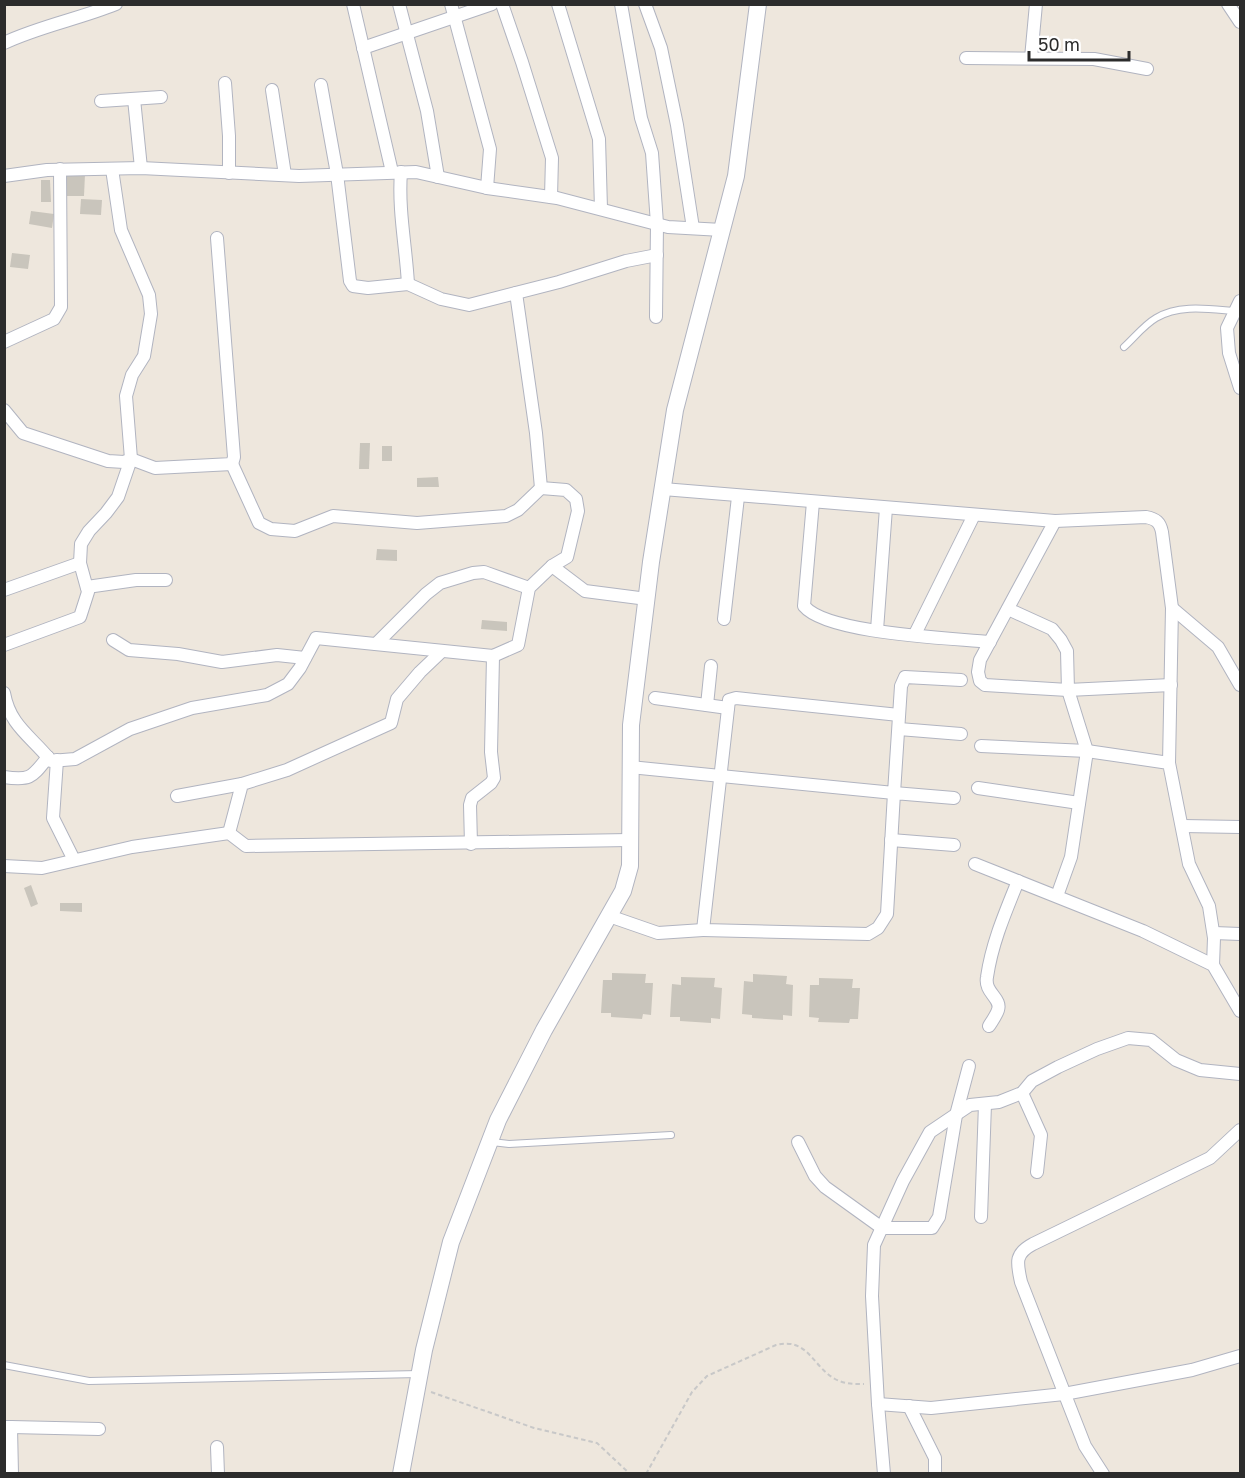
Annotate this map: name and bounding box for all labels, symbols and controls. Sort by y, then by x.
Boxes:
scale bar [1029,24,1130,62]
text: 50 m [1038,33,1080,55]

